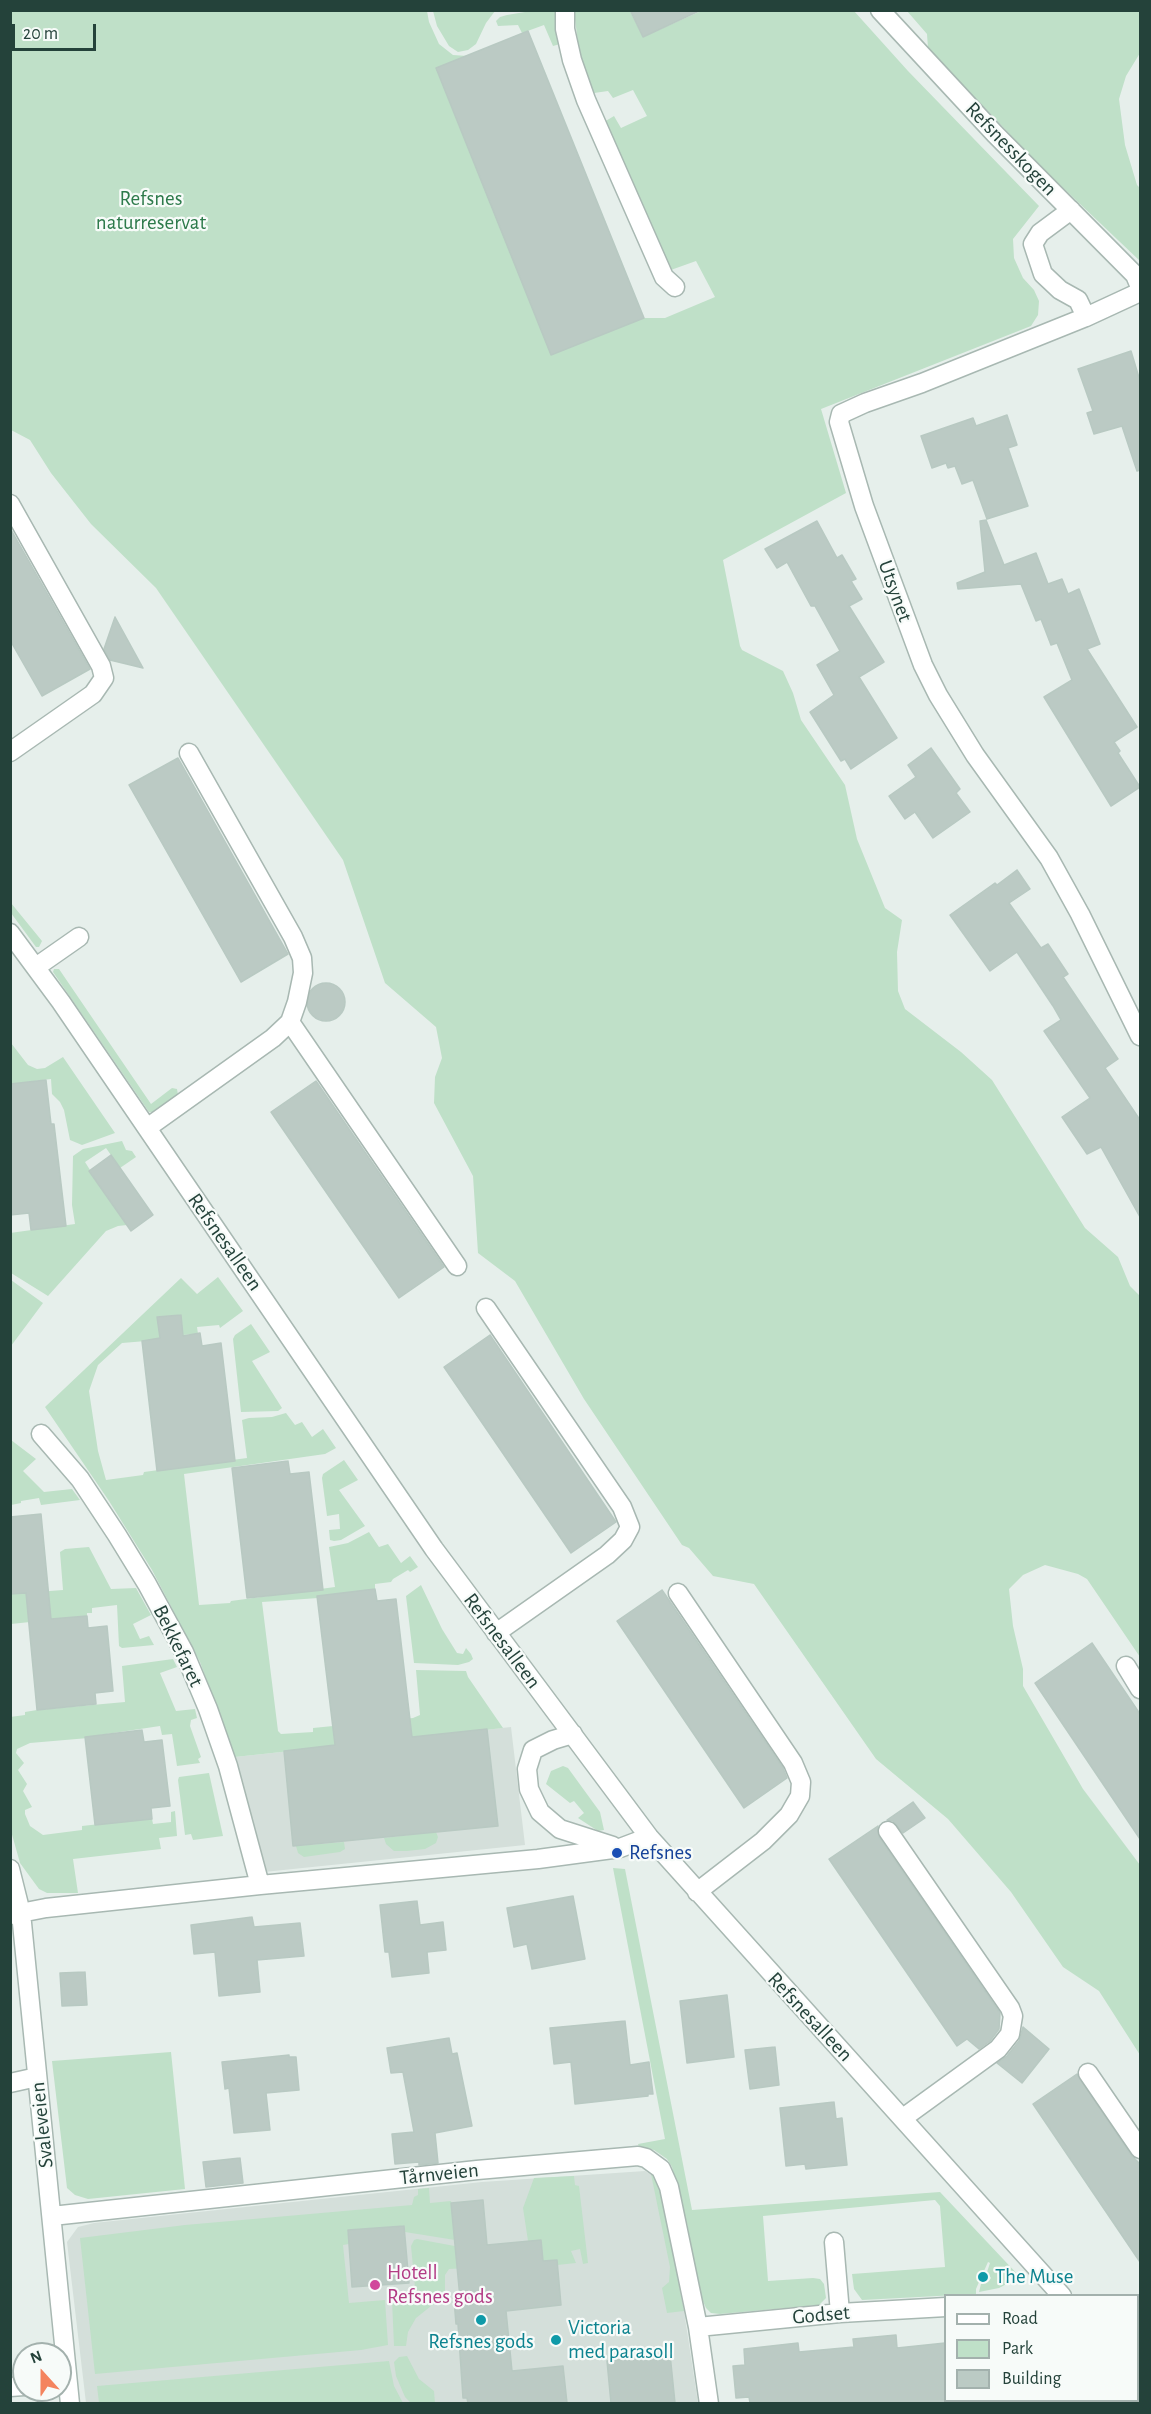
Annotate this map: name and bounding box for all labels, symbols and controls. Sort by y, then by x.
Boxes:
scale bar [15,12,99,50]
text: 20 m [23,25,58,43]
street label: Refsnesskogen [960,97,1062,201]
park label: Refsnes naturreservat [96,186,206,236]
street label: Utsynet [872,557,918,625]
street label: Refsnesalleen [182,1188,268,1296]
street label: Refsnesalleen [458,1588,546,1694]
street label: Bekkefaret [147,1601,209,1691]
place label: Refsnes [629,1840,692,1866]
marker: Refsnes [610,1846,624,1860]
street label: Refsnesalleen [762,1967,858,2067]
street label: Svaleveien [25,2081,59,2169]
street label: Tårnveien [398,2157,480,2191]
place label: Hotell Refsnes gods [387,2260,493,2310]
place label: The Muse [995,2264,1073,2290]
marker: The Muse [976,2270,990,2284]
marker: Hotell Refsnes gods [368,2278,382,2292]
legend [944,2294,1139,2402]
street label: Godset [791,2300,851,2330]
text: Road [1002,2310,1038,2328]
marker: Refsnes gods [474,2313,488,2327]
place label: Victoria med parasoll [568,2315,674,2365]
place label: Refsnes gods [428,2329,534,2355]
marker: Victoria med parasoll [549,2333,563,2347]
text: Park [1002,2340,1033,2358]
north arrow [12,2342,72,2402]
text: N [28,2348,44,2367]
text: Building [1002,2370,1061,2388]

